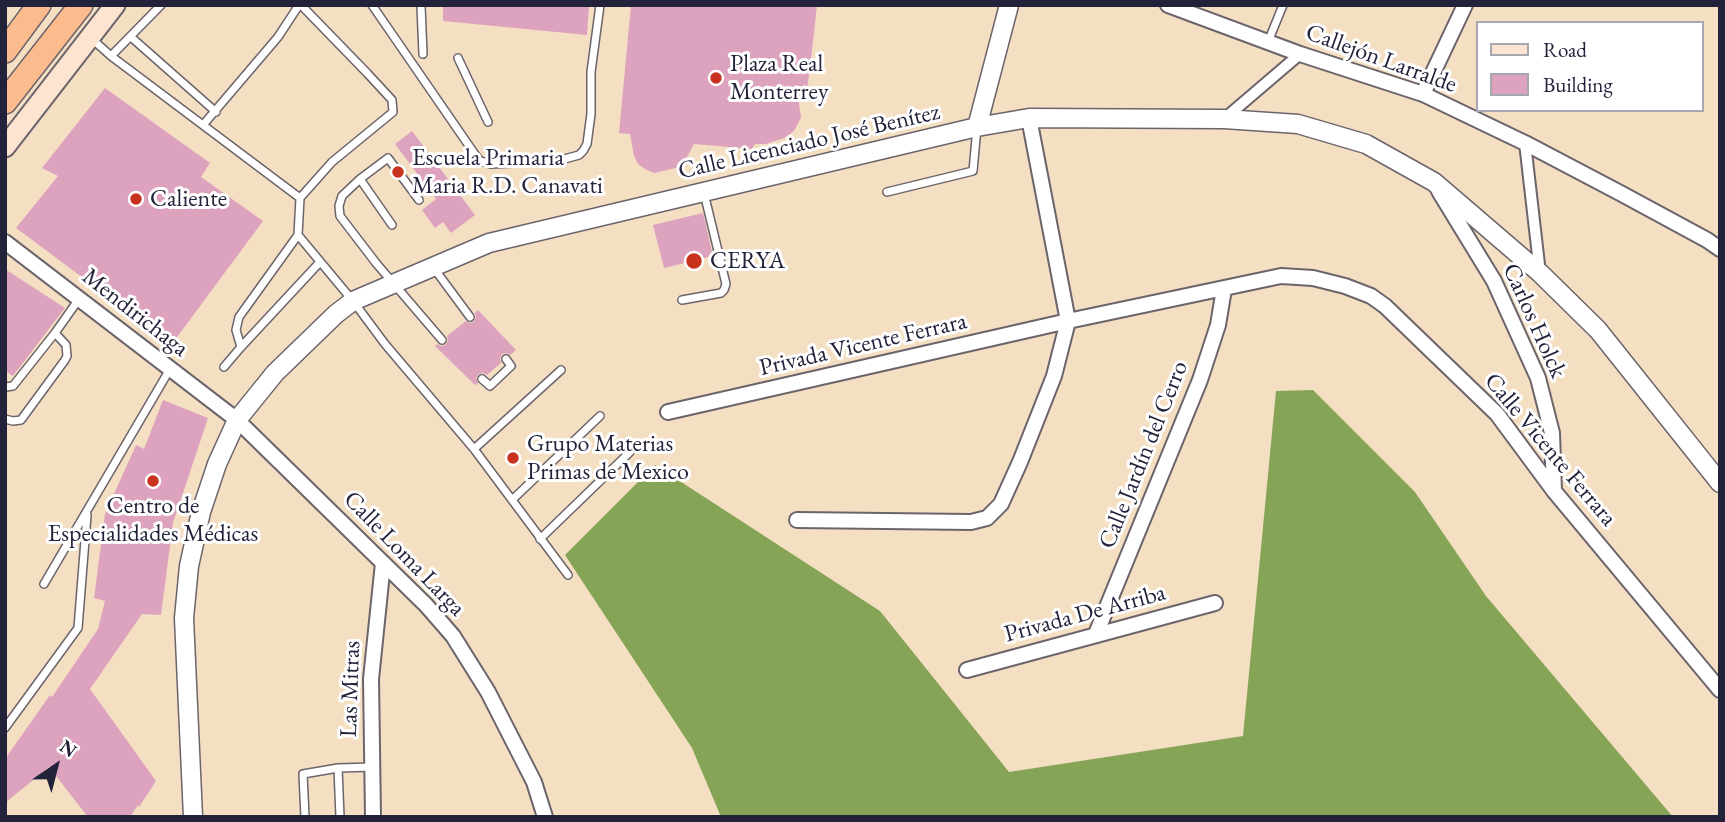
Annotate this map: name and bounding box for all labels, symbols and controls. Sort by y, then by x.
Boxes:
street label: Callejón Larralde [1301,18,1461,100]
legend [1476,21,1704,112]
text: Road [1543,36,1587,63]
place label: Plaza Real Monterrey [730,50,828,106]
marker: Plaza Real Monterrey [708,70,724,86]
text: Building [1543,71,1613,98]
street label: Calle Licenciado José Benítez [675,98,943,186]
place label: Escuela Primaria Maria R.D. Canavati [412,144,603,200]
marker: Escuela Primaria Maria R.D. Canavati [390,164,406,180]
place label: Caliente [150,185,227,213]
marker: Caliente [128,191,144,207]
place label: CERYA [710,247,785,275]
marker: CERYA [684,251,704,271]
street label: Carlos Holck [1496,259,1572,383]
street label: Mendirichaga [76,263,194,363]
street label: Privada Vicente Ferrara [756,307,970,383]
street label: Calle Jardín del Cerro [1093,357,1195,553]
street label: Calle Vicente Ferrara [1478,368,1622,532]
place label: Grupo Materias Primas de Mexico [527,430,689,486]
marker: Grupo Materias Primas de Mexico [505,450,521,466]
marker: Centro de Especialidades Médicas [145,473,161,489]
street label: Calle Loma Larga [337,485,471,623]
place label: Centro de Especialidades Médicas [48,492,258,548]
street label: Privada De Arriba [1001,579,1169,649]
street label: Las Mitras [335,640,367,738]
north arrow [21,731,91,801]
text: N [55,734,82,763]

